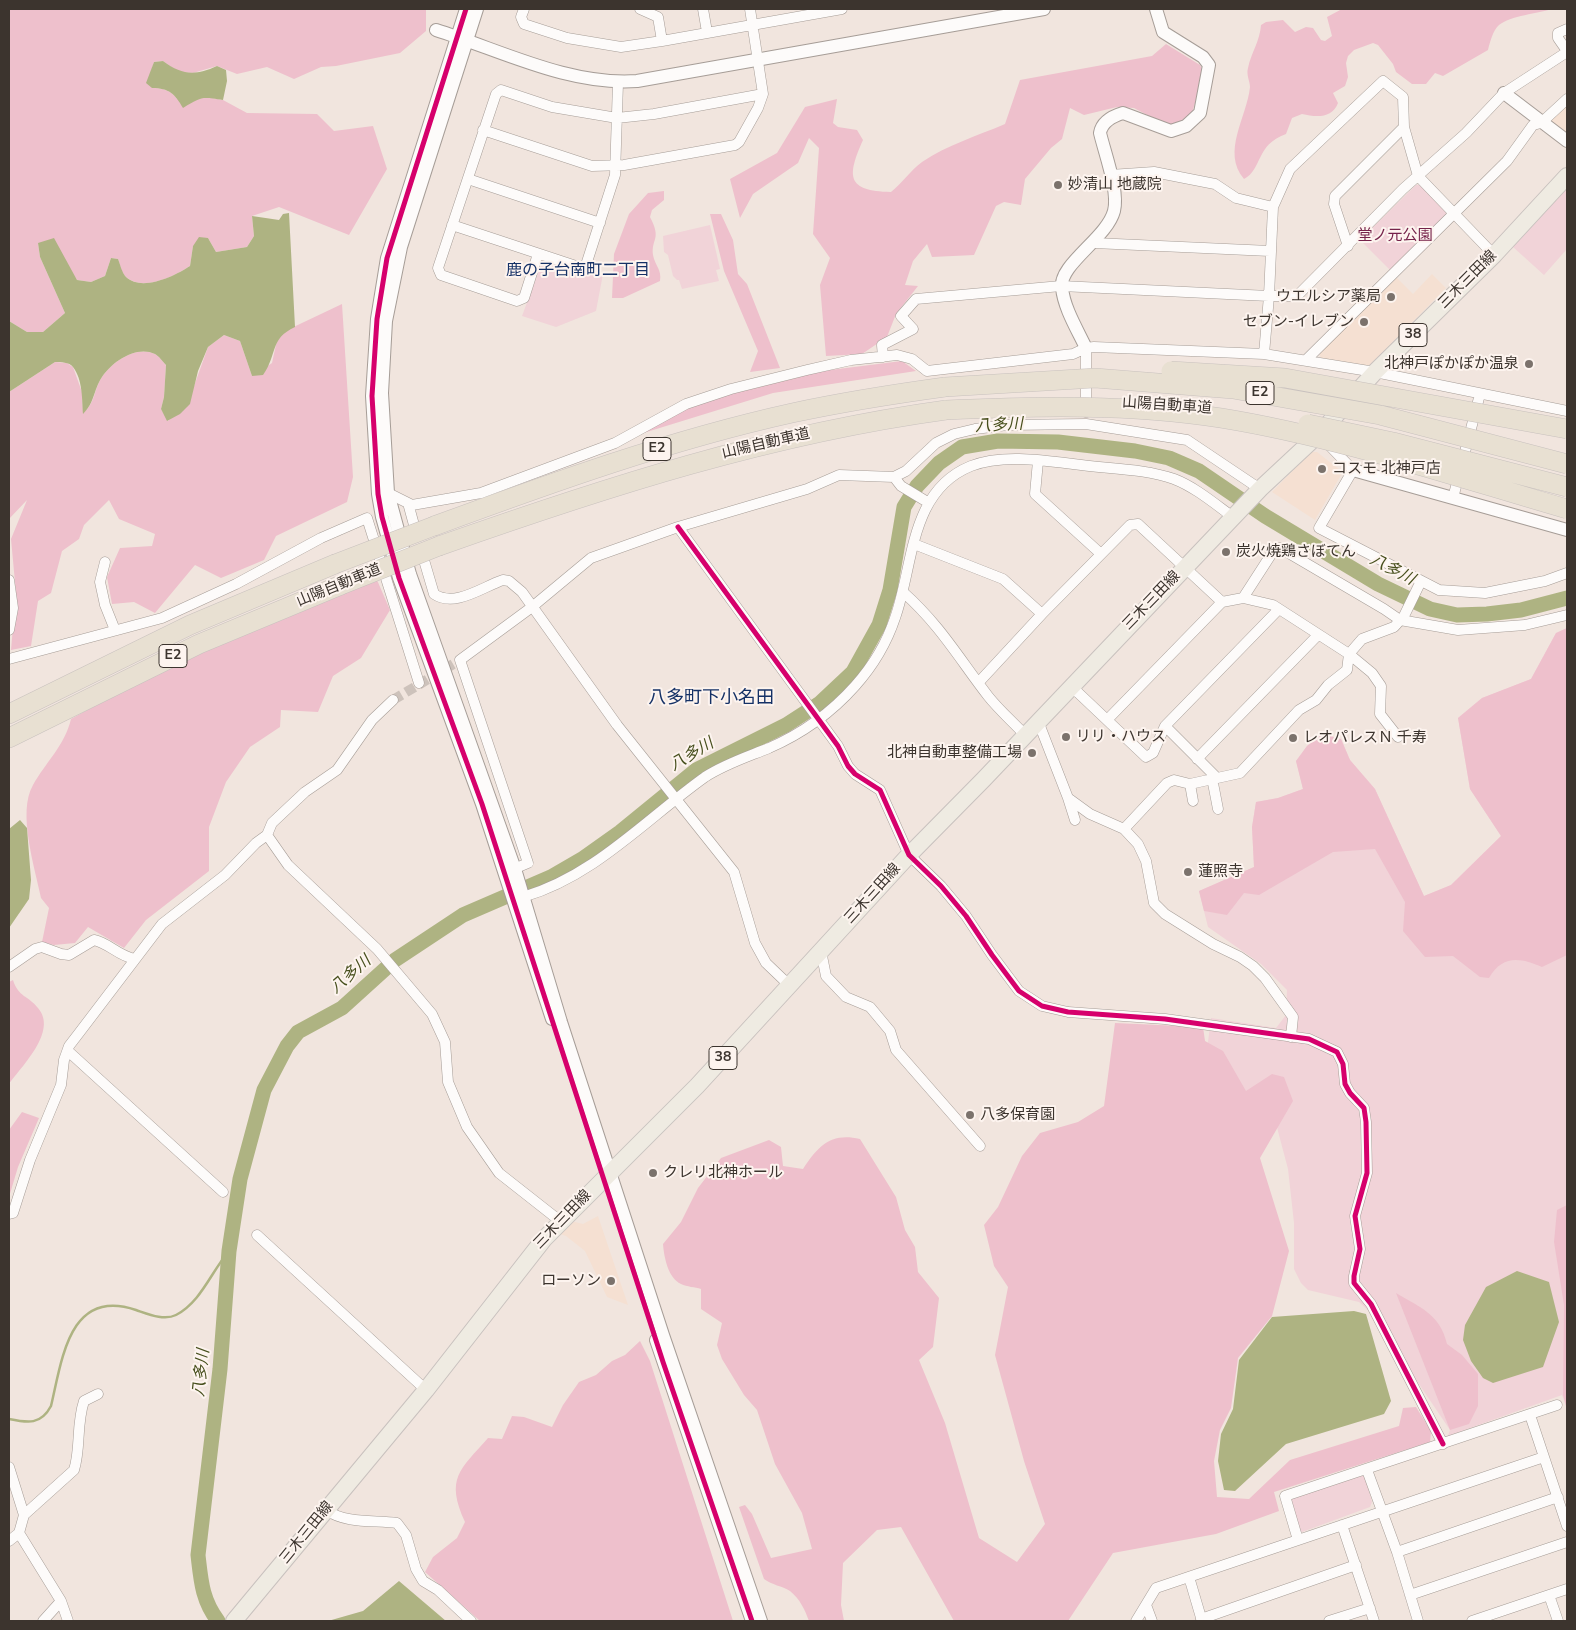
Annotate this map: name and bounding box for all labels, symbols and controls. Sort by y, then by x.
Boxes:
place label: 妙清山 地蔵院 [1068,176,1162,194]
marker: 妙清山 地蔵院 [1052,179,1064,191]
park label: 堂ノ元公園 [1358,227,1432,245]
street label: 三木三田線 [1435,247,1501,313]
district label: 鹿の子台南町二丁目 [506,261,650,281]
place label: ウエルシア薬局 [1276,288,1381,306]
marker: ウエルシア薬局 [1385,291,1397,303]
place label: セブン-イレブン [1243,313,1354,331]
marker: セブン-イレブン [1358,316,1370,328]
road number: 38 [1399,324,1427,346]
place label: 北神戸ぽかぽか温泉 [1384,355,1519,373]
marker: 北神戸ぽかぽか温泉 [1523,358,1535,370]
road number: E2 [1246,382,1274,404]
street label: 山陽自動車道 [1121,394,1213,418]
water label: 八多川 [975,415,1023,437]
street label: 山陽自動車道 [720,425,812,463]
road number: E2 [643,438,671,460]
place label: コスモ 北神戸店 [1332,460,1441,478]
marker: コスモ 北神戸店 [1316,463,1328,475]
place label: 炭火焼鶏さぼてん [1236,543,1356,561]
marker: 炭火焼鶏さぼてん [1220,546,1232,558]
water label: 八多川 [1366,550,1418,590]
street label: 山陽自動車道 [294,561,384,611]
street label: 三木三田線 [1119,568,1185,634]
road number: E2 [159,644,187,668]
district label: 八多町下小名田 [648,688,774,710]
place label: リリ・ハウス [1076,728,1166,746]
place label: レオパレスＮ 千寿 [1303,729,1427,747]
marker: リリ・ハウス [1060,731,1072,743]
marker: レオパレスＮ 千寿 [1287,732,1299,744]
water label: 八多川 [666,734,718,776]
place label: 北神自動車整備工場 [887,744,1022,762]
marker: 北神自動車整備工場 [1026,747,1038,759]
street label: 三木三田線 [841,860,905,928]
place label: 蓮照寺 [1198,863,1243,881]
marker: 蓮照寺 [1182,866,1194,878]
water label: 八多川 [327,952,375,998]
road number: 38 [709,1046,737,1070]
place label: 八多保育園 [980,1106,1055,1124]
marker: 八多保育園 [964,1109,976,1121]
place label: クレリ北神ホール [663,1164,783,1182]
marker: クレリ北神ホール [647,1167,659,1179]
street label: 三木三田線 [530,1187,596,1253]
place label: ローソン [541,1272,601,1290]
marker: ローソン [605,1275,617,1287]
water label: 八多川 [190,1348,214,1398]
street label: 三木三田線 [276,1498,338,1568]

